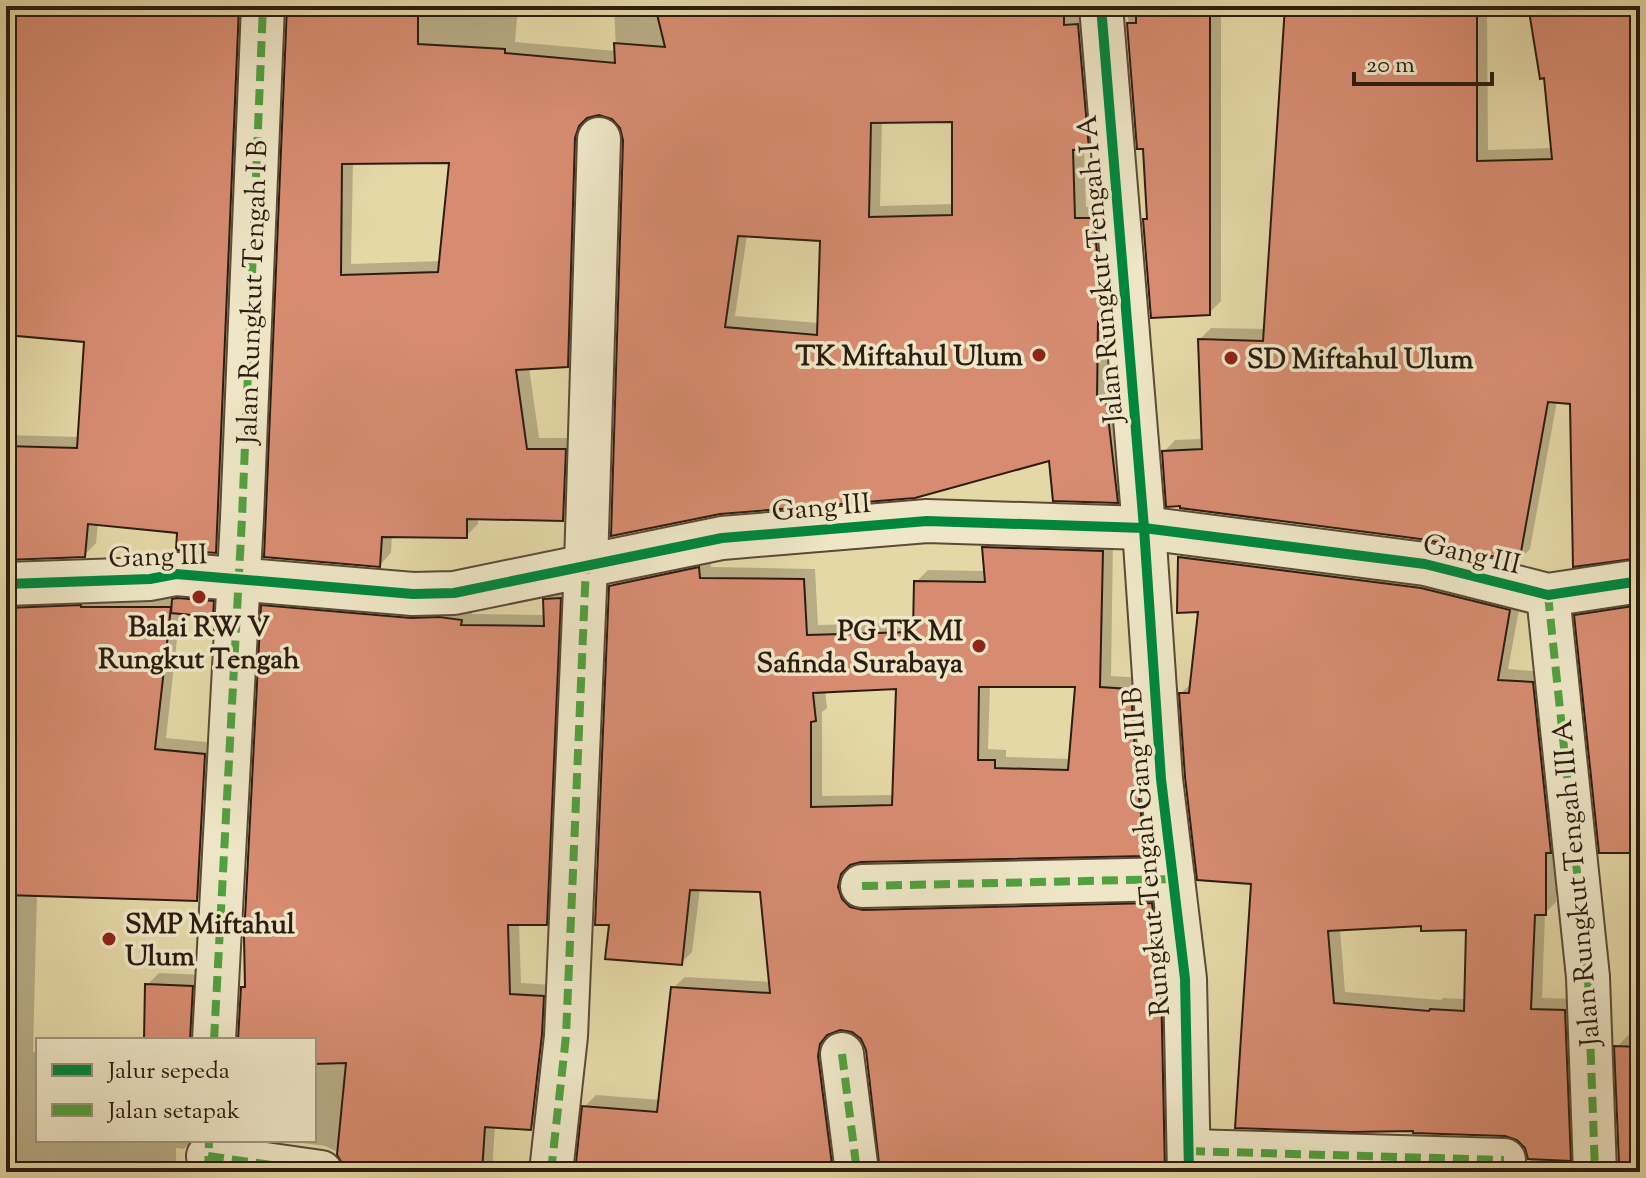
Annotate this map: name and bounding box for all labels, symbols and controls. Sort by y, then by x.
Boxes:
scale bar [1354,36,1492,86]
text: 20 m [1366,49,1415,83]
street label: Jalan Rungkut Tengah I A [1069,113,1136,427]
street label: Jalan Rungkut Tengah I B [229,139,279,447]
place label: TK Miftahul Ulum [796,338,1024,378]
place label: SD Miftahul Ulum [1247,341,1474,381]
marker: TK Miftahul Ulum [1030,346,1048,364]
marker: SD Miftahul Ulum [1222,349,1240,367]
street label: Gang III [770,485,872,533]
street label: Gang III [1418,525,1524,587]
street label: Gang III [108,536,208,580]
marker: Balai RW V Rungkut Tengah [190,588,208,606]
place label: Balai RW V Rungkut Tengah [98,609,300,681]
place label: PG TK MI Safinda Surabaya [757,613,964,685]
marker: PG TK MI Safinda Surabaya [970,637,988,655]
street label: Rungkut Tengah Gang III B [1114,686,1182,1018]
street label: Jalan Rungkut Tengah III A [1544,717,1612,1050]
place label: SMP Miftahul Ulum [125,906,295,978]
marker: SMP Miftahul Ulum [100,930,118,948]
legend [36,1038,316,1142]
text: Jalur sepeda [106,1055,230,1089]
text: Jalan setapak [106,1095,240,1129]

